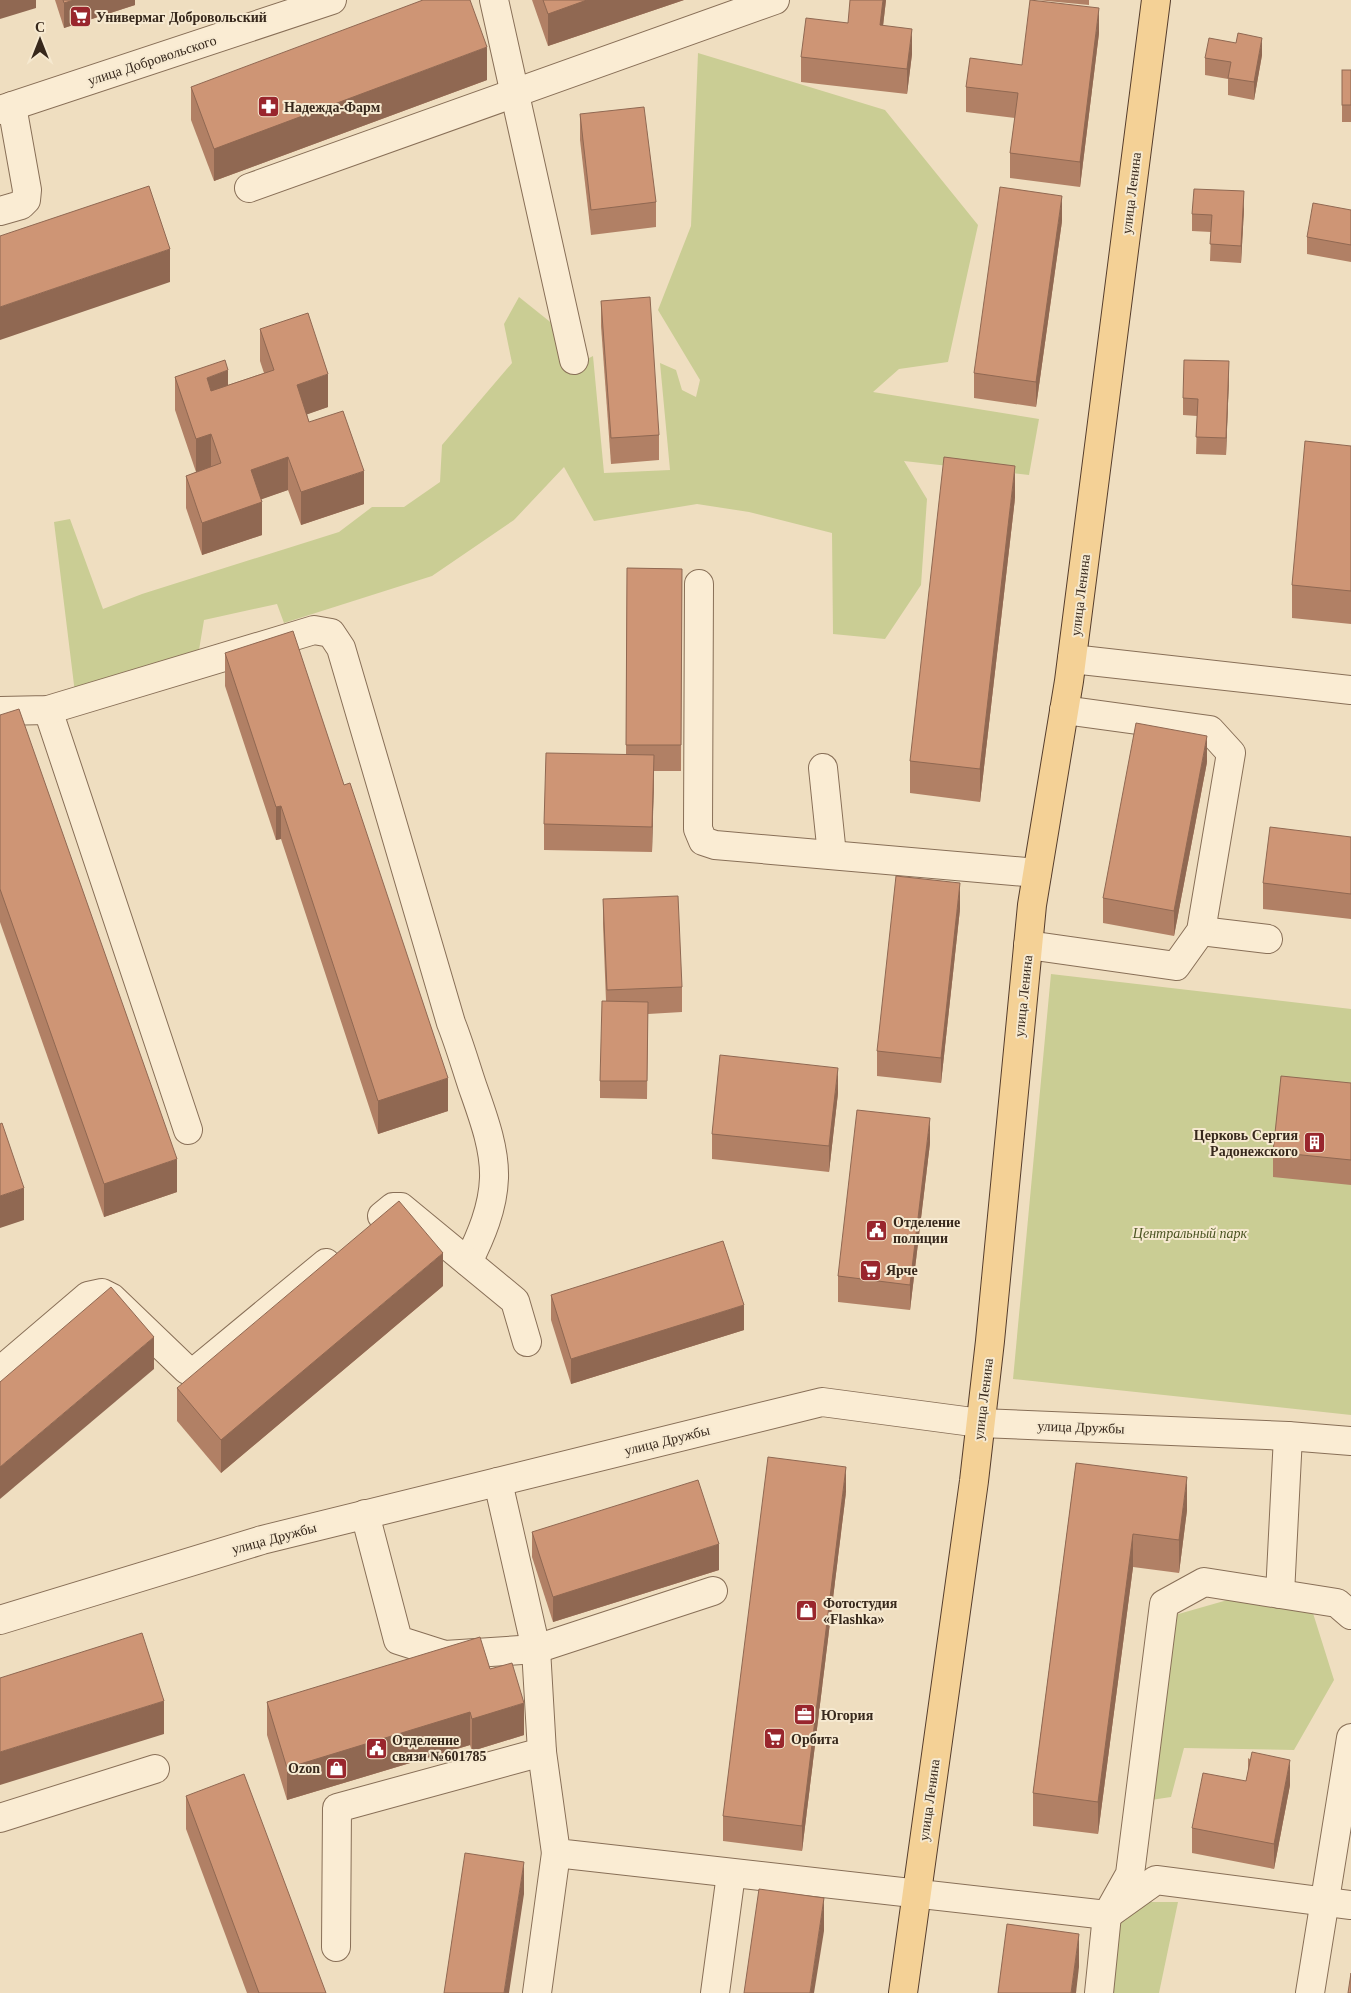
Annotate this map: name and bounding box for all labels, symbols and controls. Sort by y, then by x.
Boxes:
supermarket icon: Универмаг Добровольский [68,5,92,29]
place label: Универмаг Добровольский [96,10,267,25]
north arrow [15,15,65,65]
text: С [35,20,45,35]
street label: улица Добровольского [86,33,218,88]
pharmacy icon: Надежда-Фарм [256,95,280,119]
place label: Надежда-Фарм [284,100,381,115]
street label: улица Ленина [1119,150,1144,235]
street label: улица Ленина [1068,552,1093,637]
street label: улица Ленина [1012,954,1035,1038]
place label: Церковь Сергия Радонежского [1194,1128,1298,1159]
building icon: Церковь Сергия Радонежского [1302,1131,1326,1155]
place label: Отделение полиции [893,1215,960,1246]
public building icon: Отделение полиции [865,1218,889,1242]
park label: Центральный парк [1132,1226,1248,1241]
supermarket icon: Ярче [858,1258,882,1282]
place label: Ярче [886,1263,918,1278]
street label: улица Ленина [971,1356,996,1441]
street label: улица Дружбы [1037,1418,1125,1437]
street label: улица Дружбы [623,1423,712,1458]
street label: улица Дружбы [230,1520,319,1557]
place label: Фотостудия «Flashka» [823,1596,898,1627]
shop icon: Фотостудия «Flashka» [795,1599,819,1623]
office icon: Югория [793,1703,817,1727]
place label: Югория [821,1708,874,1723]
supermarket icon: Орбита [763,1727,787,1751]
place label: Орбита [791,1732,839,1747]
place label: Отделение связи №601785 [392,1733,486,1764]
public building icon: Отделение связи №601785 [364,1736,388,1760]
shop icon: Ozon [324,1756,348,1780]
street label: улица Ленина [916,1757,943,1842]
place label: Ozon [288,1761,320,1776]

